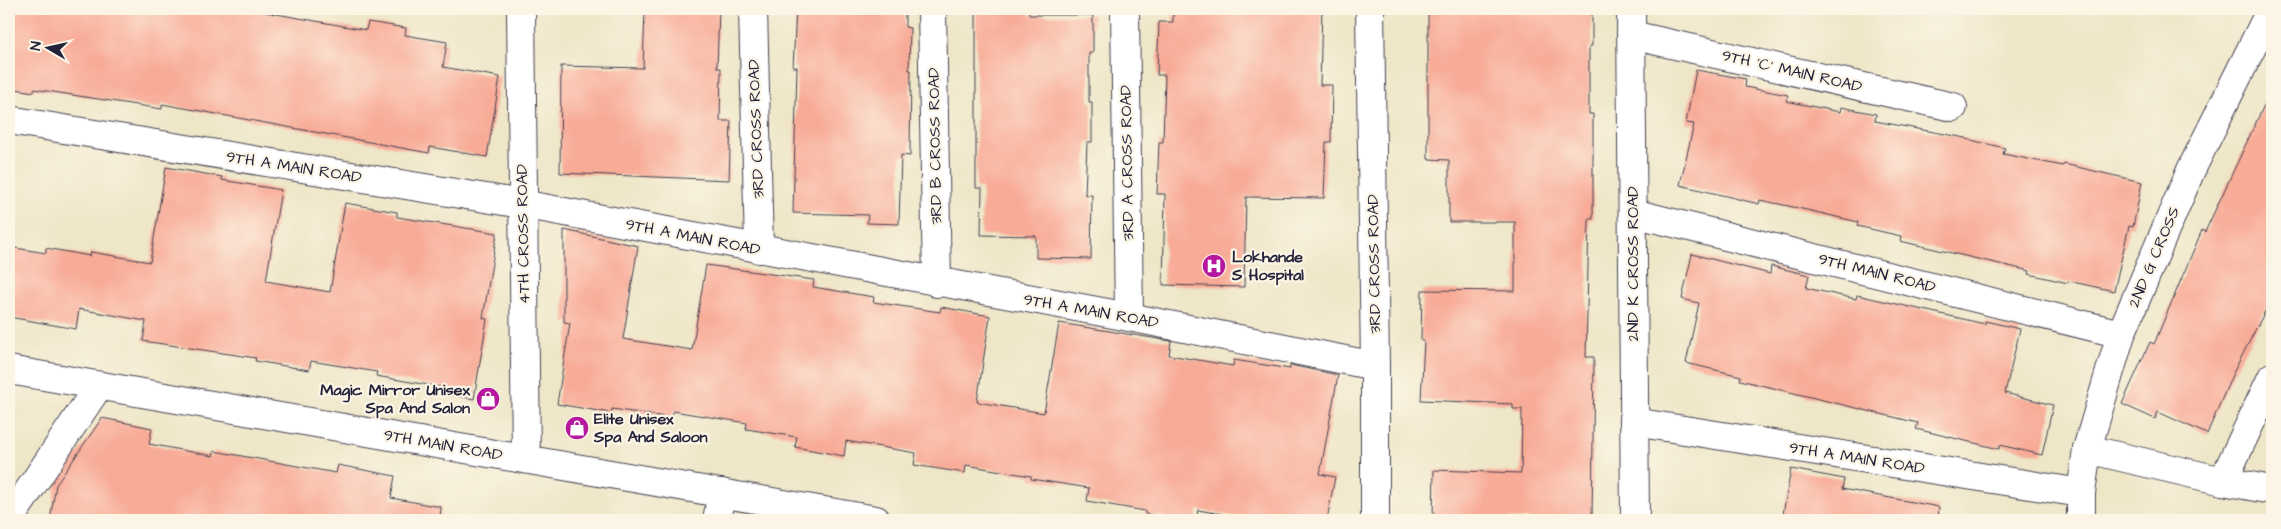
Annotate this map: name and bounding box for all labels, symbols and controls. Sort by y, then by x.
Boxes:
north arrow [22,22,72,72]
text: N [26,40,47,52]
street label: 9TH 'C' MAIN ROAD [1720,44,1864,98]
street label: 3RD CROSS ROAD [743,59,769,199]
street label: 3RD B CROSS ROAD [923,67,947,225]
street label: 3RD A CROSS ROAD [1115,85,1139,241]
street label: 9TH A MAIN ROAD [225,145,363,189]
street label: 4TH CROSS ROAD [511,164,535,304]
street label: 2ND K CROSS ROAD [1622,186,1644,342]
street label: 3RD CROSS ROAD [1362,194,1386,334]
street label: 2ND G CROSS [2123,203,2185,311]
street label: 9TH A MAIN ROAD [624,213,762,261]
place label: Lokhande S Hospital [1231,246,1304,286]
street label: 9TH MAIN ROAD [1816,248,1938,298]
hospital icon: Lokhande S Hospital [1201,253,1227,279]
street label: 9TH A MAIN ROAD [1022,288,1160,334]
place label: Magic Mirror Unisex Spa And Salon [320,379,470,419]
shop icon: Magic Mirror Unisex Spa And Salon [475,386,501,412]
place label: Elite Unisex Spa And Saloon [593,408,708,448]
shop icon: Elite Unisex Spa And Saloon [564,415,590,441]
street label: 9TH MAIN ROAD [382,424,504,466]
street label: 9TH A MAIN ROAD [1788,436,1926,480]

